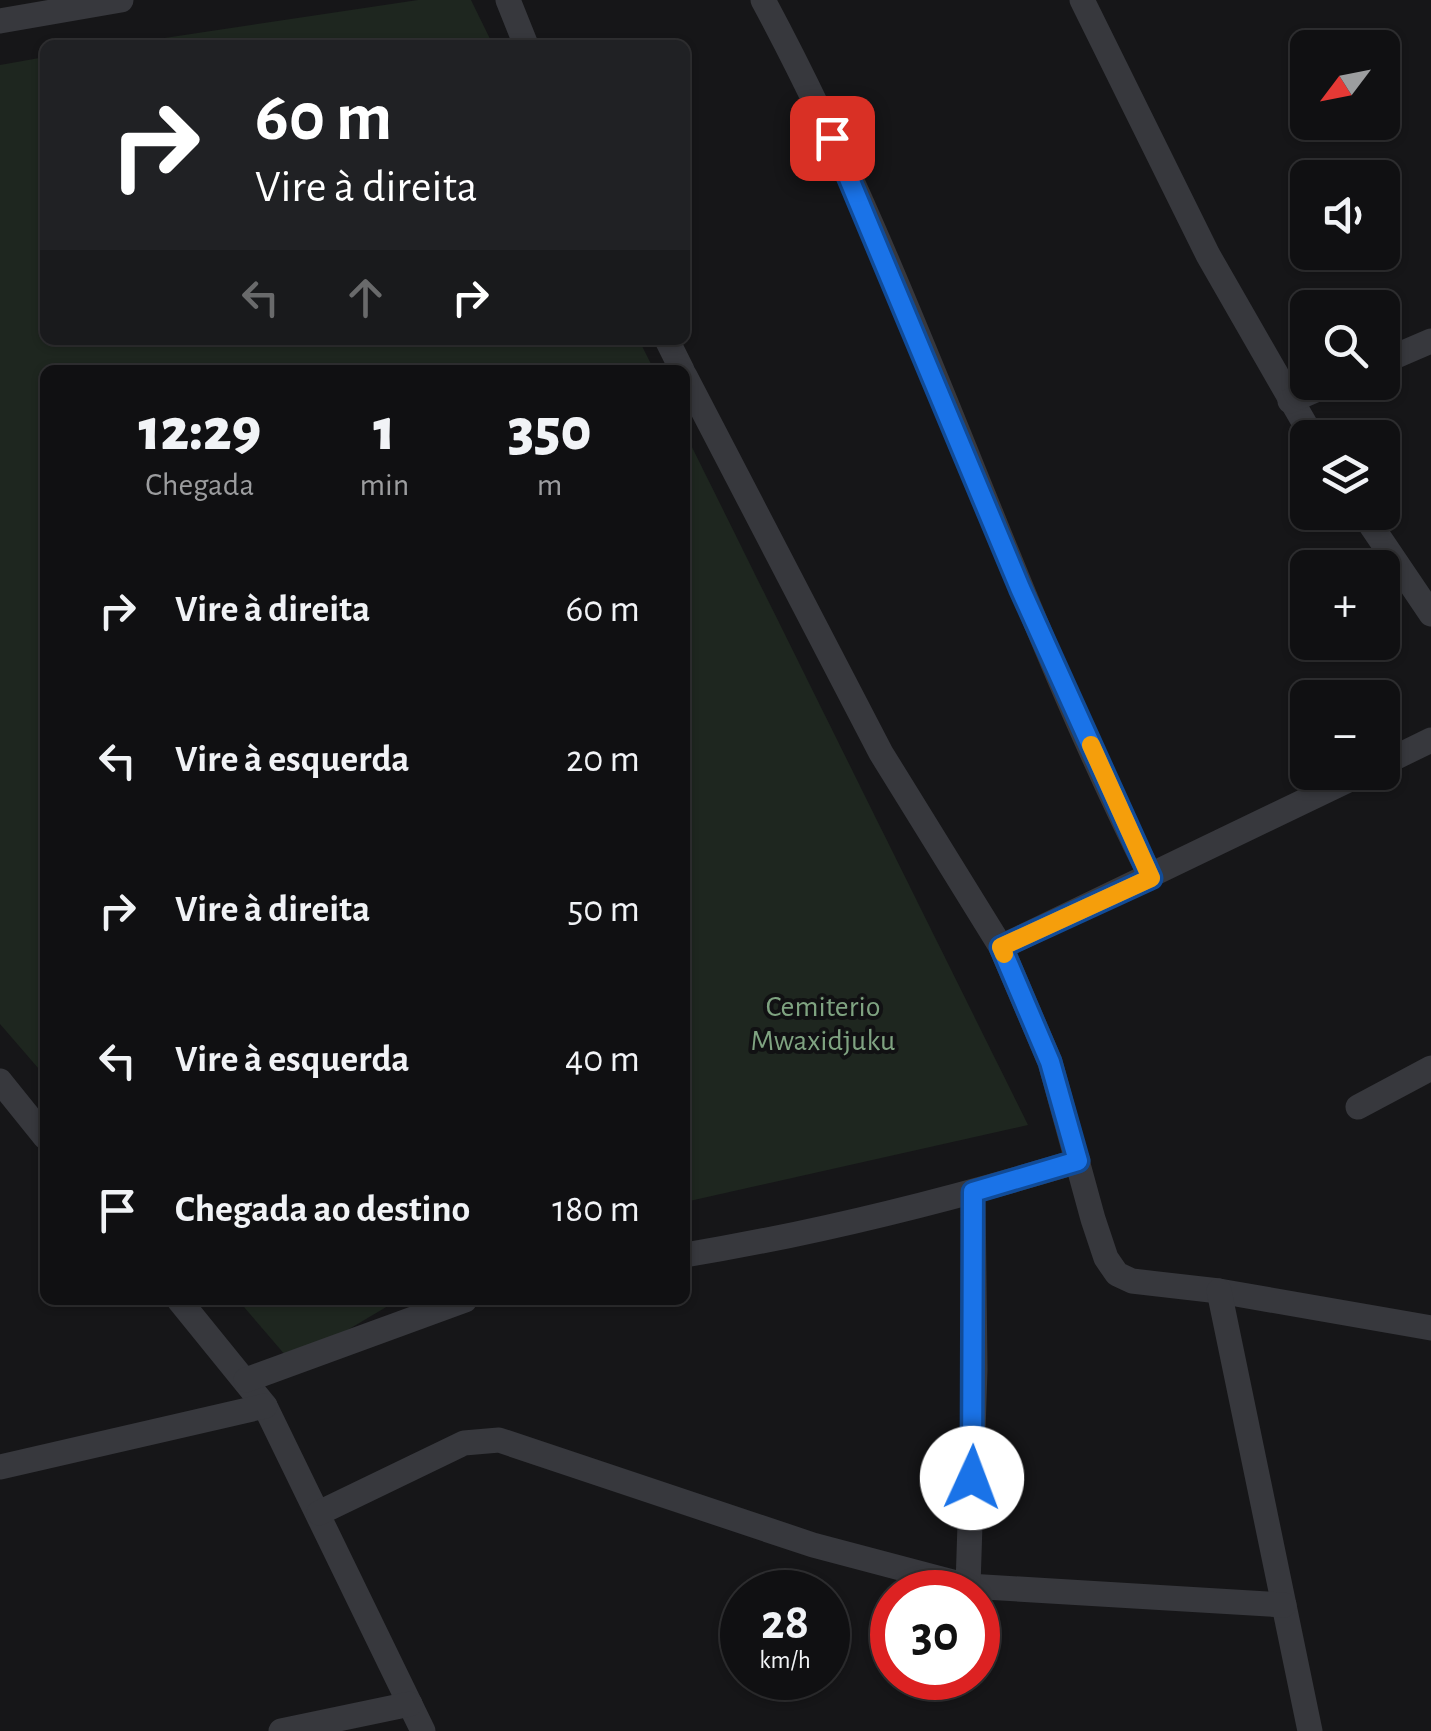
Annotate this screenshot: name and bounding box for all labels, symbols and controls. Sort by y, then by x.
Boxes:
north arrow [1290,30,1400,140]
map controls [1290,30,1400,790]
icon: right [90,80,220,210]
text: 60 m [255,83,392,153]
pin [790,96,875,181]
icon: arrive [805,111,860,166]
button: sound [1290,160,1400,270]
text: Vire à direita [255,165,478,210]
icon: left [233,270,288,325]
icon: ahead [338,270,393,325]
icon: right [443,270,498,325]
button: search [1290,290,1400,400]
text: 12:29 [138,401,261,461]
text: 1 [373,401,395,461]
text: 350 [508,401,592,461]
button: layers [1290,420,1400,530]
text: Chegada [145,469,254,501]
text: min [359,469,409,501]
text: m [537,469,562,501]
button: + [1290,550,1400,660]
icon: right [90,583,145,638]
text: Vire à direita [175,591,370,629]
text: 60 m [565,591,640,629]
button: − [1290,680,1400,790]
icon: left [90,733,145,788]
text: Vire à esquerda [175,741,410,779]
text: 20 m [566,741,640,779]
icon: right [90,883,145,938]
text: Vire à direita [175,891,370,929]
text: 50 m [567,891,640,929]
park label: Cemiterio Mwaxidjuku [751,992,895,1056]
icon: left [90,1033,145,1088]
text: Vire à esquerda [175,1041,410,1079]
text: 40 m [565,1041,640,1079]
icon: arrive [90,1183,145,1238]
text: Chegada ao destino [175,1191,470,1229]
text: 180 m [552,1191,640,1229]
position arrow [920,1426,1024,1530]
speed limit sign: 30 [870,1570,1000,1700]
text: 28 [761,1598,809,1648]
text: km/h [759,1648,811,1673]

